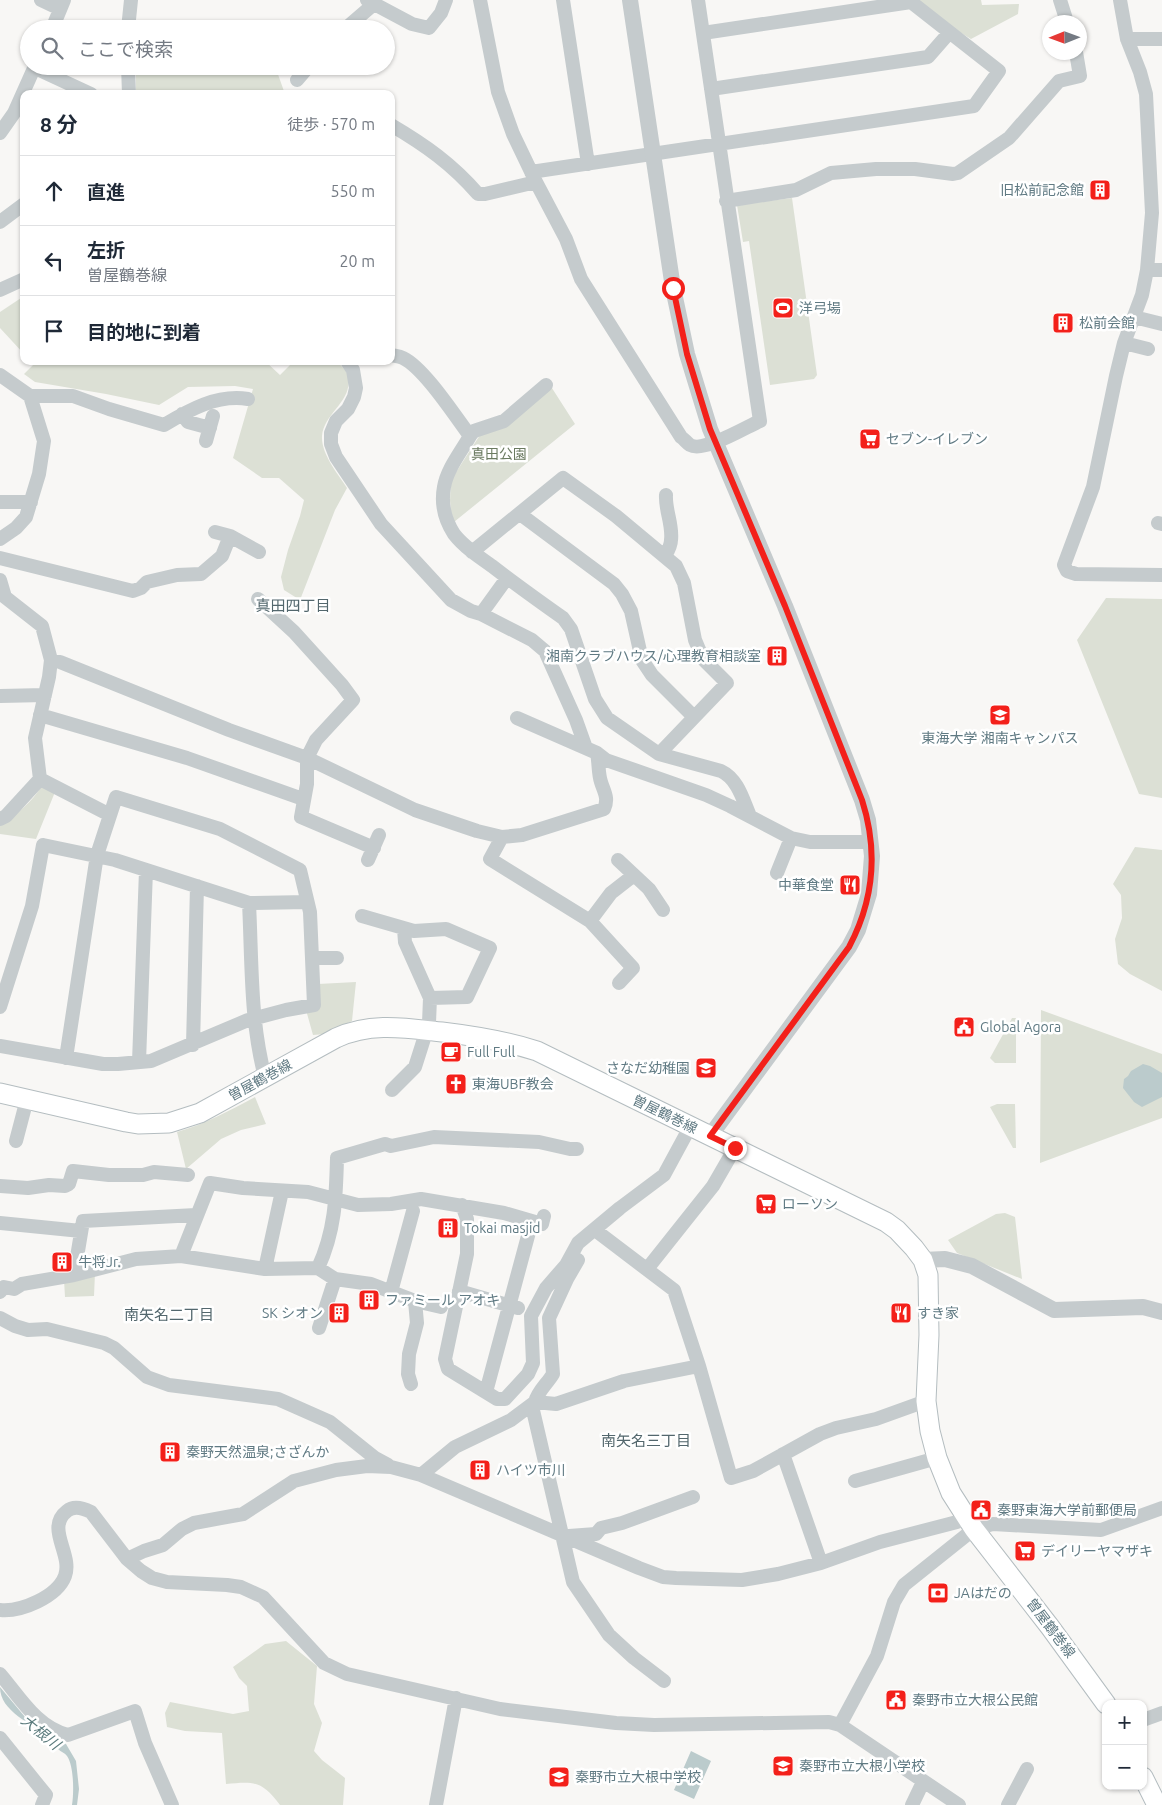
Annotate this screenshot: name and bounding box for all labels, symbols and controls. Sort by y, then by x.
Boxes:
north arrow [1042,15,1087,60]
search box [20,20,395,75]
icon: search [38,34,66,62]
text: ここで検索 [78,38,173,60]
text: 8 分 [40,112,78,136]
text: 徒歩 · 570 m [287,115,375,133]
icon: ahead [40,177,68,205]
building icon: 旧松前記念館 [1088,178,1112,202]
text: 直進 [87,181,125,203]
text: 550 m [330,182,375,200]
place label: 旧松前記念館 [1000,182,1084,198]
text: 左折 [87,239,125,261]
icon: left [40,247,68,275]
text: 20 m [339,252,375,270]
text: 曽屋鶴巻線 [87,266,167,284]
route start [662,277,685,300]
sports icon: 洋弓場 [771,296,795,320]
place label: 洋弓場 [799,300,841,316]
building icon: 松前会館 [1051,311,1075,335]
place label: 松前会館 [1079,315,1135,331]
icon: arrive [40,317,68,345]
text: 目的地に到着 [87,321,201,343]
supermarket icon: セブン-イレブン [858,427,882,451]
place label: セブン-イレブン [886,431,988,447]
park label: 真田公園 [471,446,527,462]
district label: 真田四丁目 [255,597,331,614]
building icon: 湘南クラブハウス/心理教育相談室 [765,644,789,668]
place label: 湘南クラブハウス/心理教育相談室 [546,648,761,664]
school or university icon: 東海大学 湘南キャンパス [988,703,1012,727]
place label: 東海大学 湘南キャンパス [921,730,1079,746]
restaurant icon: 中華食堂 [838,873,862,897]
place label: 中華食堂 [778,877,834,893]
public building icon: Global Agora [952,1015,976,1039]
place label: Global Agora [980,1019,1061,1035]
cafe icon: Full Full [439,1040,463,1064]
place label: Full Full [467,1044,516,1060]
street label: 曽屋鶴巻線 [226,1056,294,1104]
school or university icon: さなだ幼稚園 [694,1056,718,1080]
place label: さなだ幼稚園 [606,1060,690,1076]
church icon: 東海UBF教会 [444,1072,468,1096]
place label: 東海UBF教会 [472,1076,554,1092]
street label: 曽屋鶴巻線 [630,1091,700,1137]
route end [724,1137,747,1160]
supermarket icon: ローソン [754,1192,778,1216]
place label: ローソン [782,1196,838,1212]
building icon: Tokai masjid [436,1216,460,1240]
place label: Tokai masjid [464,1220,541,1236]
building icon: 牛将Jr. [50,1250,74,1274]
place label: 牛将Jr. [78,1254,121,1270]
building icon: ファミール アオキ [357,1288,381,1312]
place label: ファミール アオキ [385,1292,500,1308]
building icon: SK シオン [327,1301,351,1325]
restaurant icon: すき家 [889,1301,913,1325]
place label: SK シオン [262,1305,323,1321]
place label: すき家 [917,1305,959,1321]
district label: 南矢名二丁目 [124,1306,214,1323]
district label: 南矢名三丁目 [601,1432,691,1449]
building icon: 秦野天然温泉;さざんか [158,1440,182,1464]
place label: 秦野天然温泉;さざんか [186,1444,329,1460]
building icon: ハイツ市川 [468,1458,492,1482]
place label: ハイツ市川 [496,1462,566,1478]
public building icon: 秦野東海大学前郵便局 [969,1498,993,1522]
place label: 秦野東海大学前郵便局 [997,1502,1137,1518]
supermarket icon: デイリーヤマザキ [1013,1539,1037,1563]
place label: デイリーヤマザキ [1041,1543,1153,1559]
bank icon: JAはだの [926,1581,950,1605]
place label: JAはだの [954,1585,1012,1601]
street label: 曽屋鶴巻線 [1024,1595,1078,1661]
public building icon: 秦野市立大根公民館 [884,1688,908,1712]
place label: 秦野市立大根公民館 [912,1692,1038,1708]
map controls [1102,1700,1147,1790]
button: + [1102,1700,1147,1745]
water label: 大根川 [18,1711,65,1754]
button: − [1102,1745,1147,1790]
school or university icon: 秦野市立大根小学校 [771,1754,795,1778]
place label: 秦野市立大根小学校 [799,1758,925,1774]
school or university icon: 秦野市立大根中学校 [547,1765,571,1789]
place label: 秦野市立大根中学校 [575,1769,701,1785]

